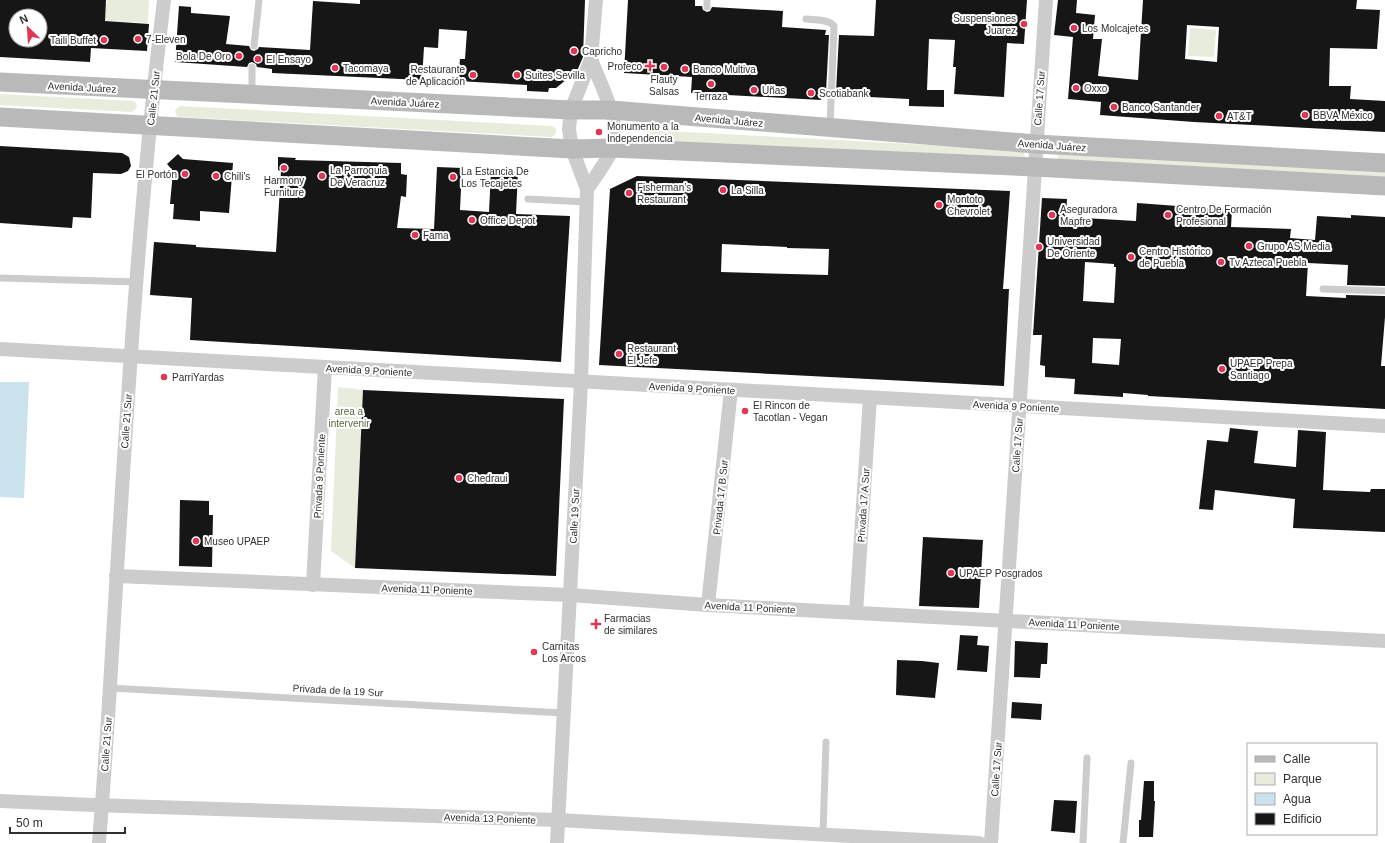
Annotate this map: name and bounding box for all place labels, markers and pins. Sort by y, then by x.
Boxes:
place label: Suspensiones Juarez [953,13,1016,36]
marker: Suspensiones Juarez [1019,19,1029,29]
marker: Los Molcajetes [1069,23,1079,33]
place label: Los Molcajetes [1082,23,1149,34]
marker: 7-Eleven [133,34,143,44]
place label: 7-Eleven [146,34,185,45]
place label: Taili Buffet [50,35,96,46]
marker: Taili Buffet [99,35,109,45]
marker: Capricho [569,46,579,56]
place label: Capricho [582,46,622,57]
place label: Bola De Oro [176,51,231,62]
marker: Bola De Oro [234,51,244,61]
marker: El Ensayo [253,54,263,64]
place label: El Ensayo [266,54,311,65]
place label: Profeco [608,61,642,72]
marker: Profeco [645,61,655,71]
marker: Flauty Salsas [659,62,669,72]
marker: Tacomaya [330,63,340,73]
place label: Tacomaya [343,63,389,74]
place label: Restaurante de Aplicación [406,64,465,87]
marker: Banco Multiva [680,64,690,74]
place label: Banco Multiva [693,64,756,75]
marker: Restaurante de Aplicación [468,70,478,80]
marker: Suites Sevilla [512,70,522,80]
place label: Suites Sevilla [525,70,585,81]
place label: Flauty Salsas [649,74,679,97]
marker: Terraza [706,79,716,89]
marker: Oxxo [1071,83,1081,93]
place label: Oxxo [1084,83,1108,94]
marker: Uñas [749,85,759,95]
place label: Uñas [762,85,785,96]
marker: Scotiabank [806,88,816,98]
place label: Scotiabank [819,88,869,99]
place label: Terraza [694,91,728,102]
marker: Banco Santander [1109,102,1119,112]
place label: Banco Santander [1122,102,1200,113]
marker: BBVA México [1300,110,1310,120]
place label: BBVA México [1313,110,1373,121]
marker: AT&T [1214,111,1224,121]
place label: AT&T [1227,111,1252,122]
place label: Monumento a la Independencia [607,121,679,144]
marker: Monumento a la Independencia [594,127,604,137]
marker: Harmony Furniture [279,163,289,173]
place label: La Parroquia De Veracruz [330,165,388,188]
place label: La Estancia De Los Tecajetes [461,166,529,189]
place label: El Portón [136,169,177,180]
marker: El Portón [180,169,190,179]
marker: Chili's [211,171,221,181]
place label: Chili's [224,171,250,182]
marker: La Parroquia De Veracruz [317,171,327,181]
marker: La Estancia De Los Tecajetes [448,172,458,182]
place label: Harmony Furniture [264,175,304,198]
place label: Fisherman’s Restaurant [637,182,691,205]
marker: La Silla [718,185,728,195]
place label: La Silla [731,185,764,196]
marker: Fisherman’s Restaurant [624,188,634,198]
place label: Montoto Chevrolet [947,194,990,217]
marker: Montoto Chevrolet [934,200,944,210]
place label: Aseguradora Mapfre [1060,204,1118,227]
place label: Centro De Formación Profesional [1176,204,1272,227]
marker: Aseguradora Mapfre [1047,210,1057,220]
marker: Centro De Formación Profesional [1163,210,1173,220]
marker: Office Depot [467,215,477,225]
place label: Office Depot [480,215,536,226]
marker: Fama [410,230,420,240]
place label: Fama [423,230,449,241]
place label: Universidad De Oriente [1047,236,1100,259]
marker: Grupo AS Media [1244,241,1254,251]
place label: Grupo AS Media [1257,241,1331,252]
marker: Universidad De Oriente [1034,242,1044,252]
place label: Centro Histórico de Puebla [1139,246,1211,269]
marker: Centro Histórico de Puebla [1126,252,1136,262]
marker: Tv Azteca Puebla [1216,257,1226,267]
place label: Tv Azteca Puebla [1229,257,1307,268]
place label: Restaurant El Jefe [627,343,676,366]
marker: Restaurant El Jefe [614,349,624,359]
place label: UPAEP Prepa Santiago [1230,358,1293,381]
marker: UPAEP Prepa Santiago [1217,364,1227,374]
marker: ParriYardas [159,372,169,382]
place label: ParriYardas [172,372,224,383]
place label: El Rincon de Tacotlan - Vegan [753,400,828,423]
marker: El Rincon de Tacotlan - Vegan [740,406,750,416]
marker: Chedraui [454,473,464,483]
place label: Chedraui [467,473,508,484]
marker: Museo UPAEP [191,536,201,546]
place label: Museo UPAEP [204,536,270,547]
marker: UPAEP Posgrados [946,568,956,578]
place label: UPAEP Posgrados [959,568,1043,579]
place label: Farmacias de similares [604,613,657,636]
marker: Farmacias de similares [591,619,601,629]
place label: Carnitas Los Arcos [542,641,586,664]
marker: Carnitas Los Arcos [529,647,539,657]

